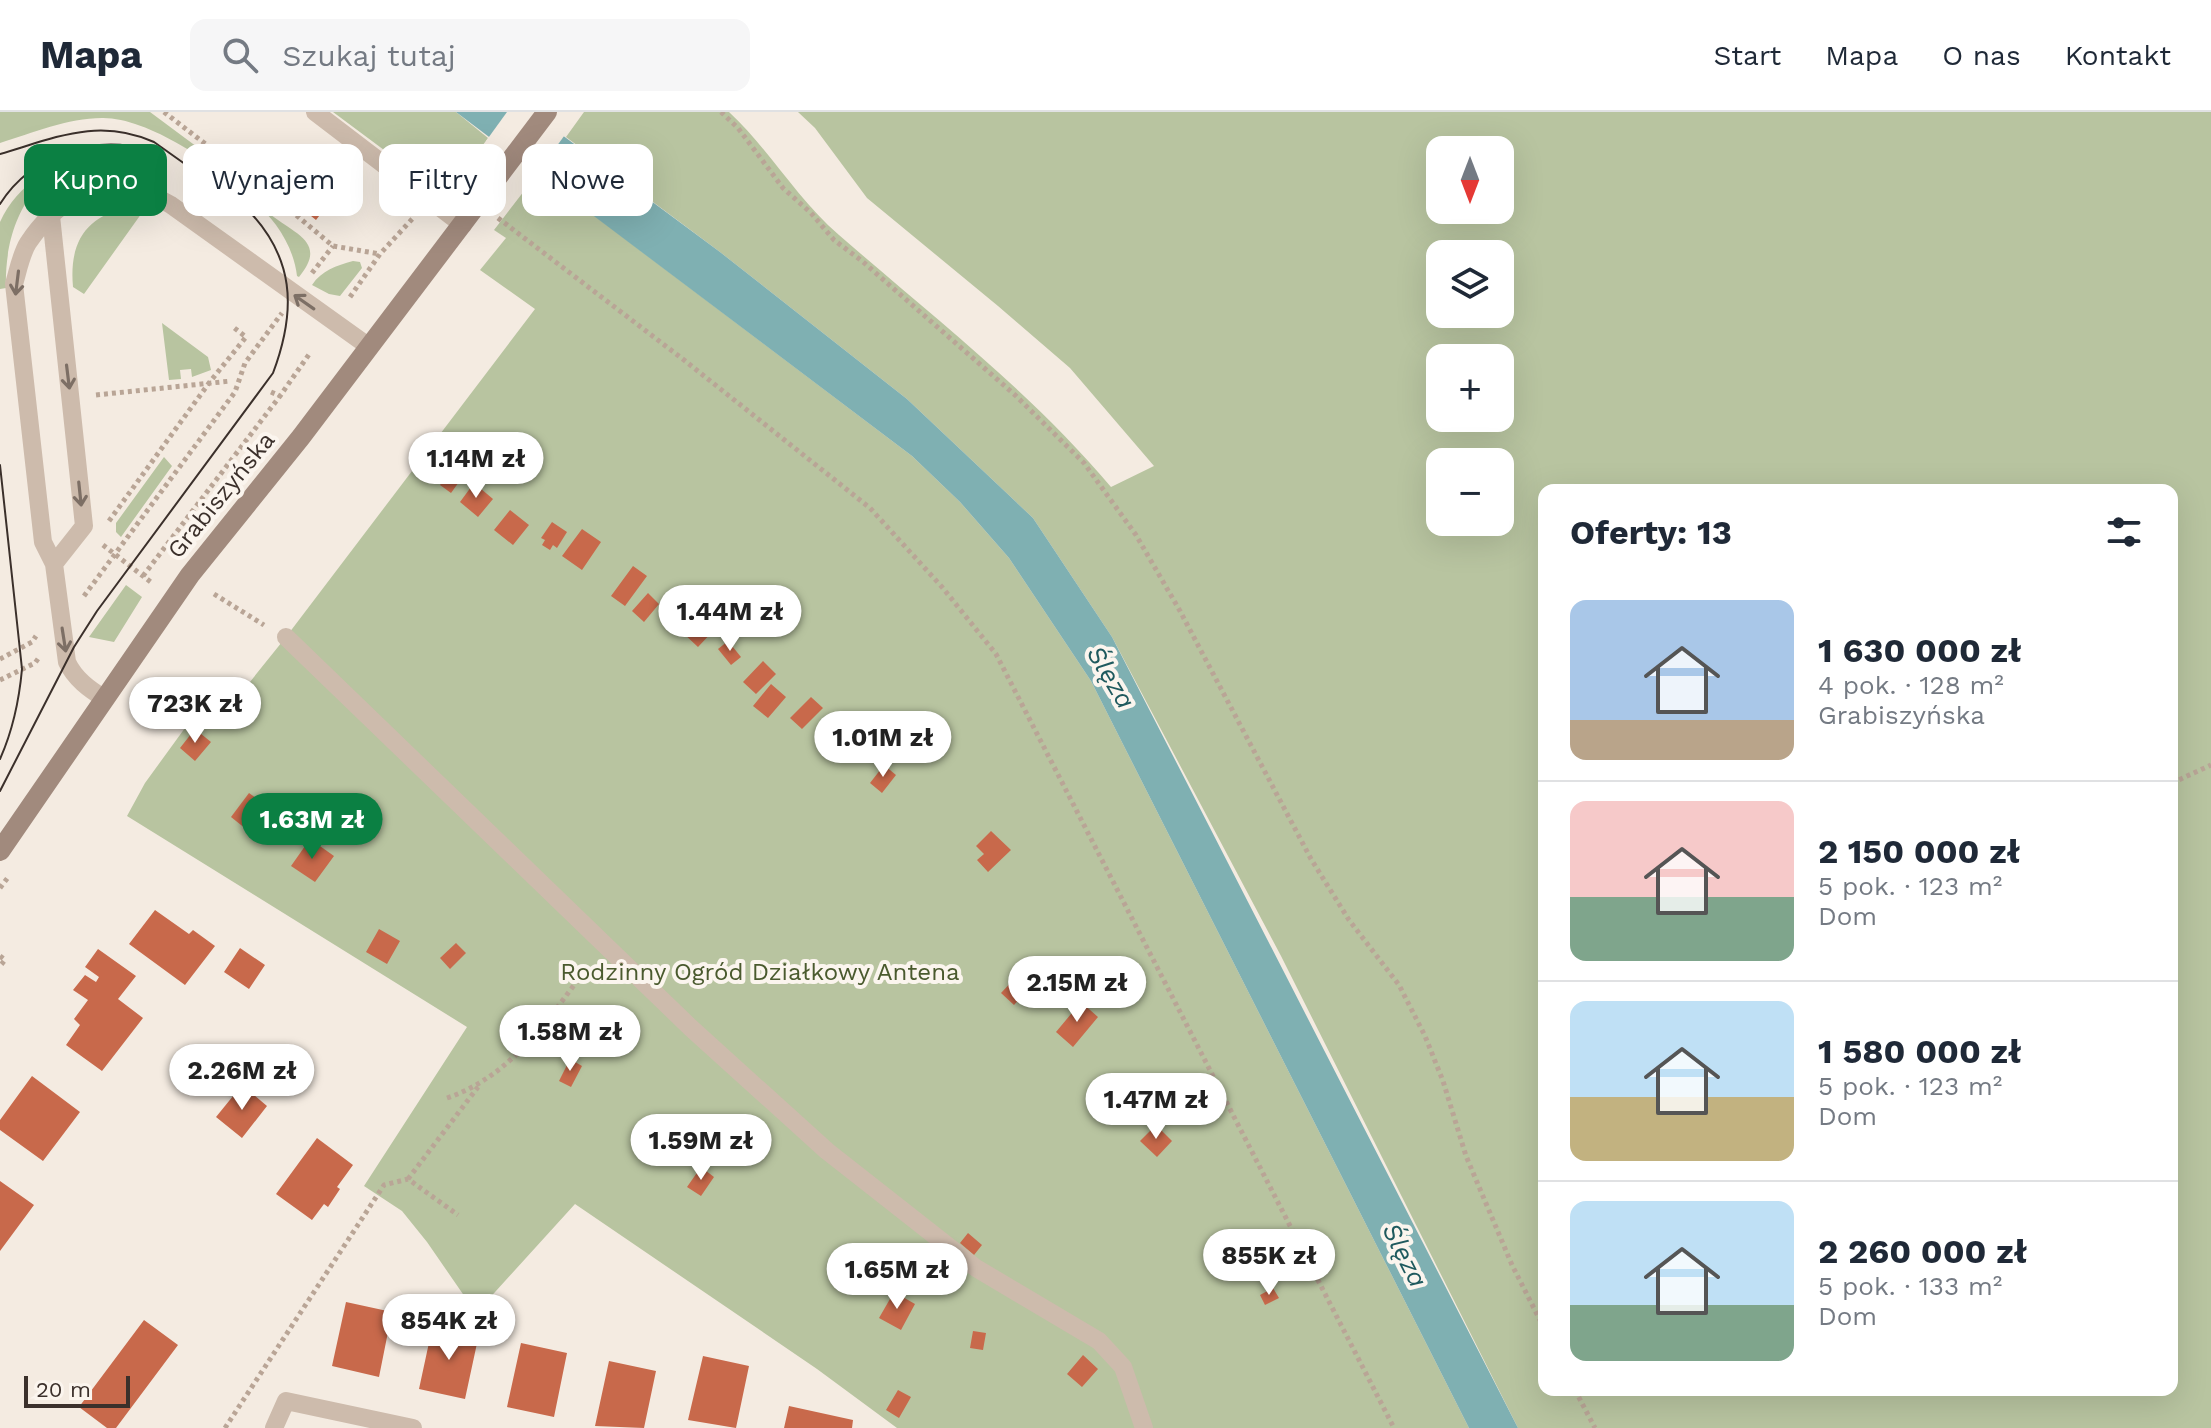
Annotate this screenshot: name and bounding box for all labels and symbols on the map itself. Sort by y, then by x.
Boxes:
north arrow [1426,136,1514,224]
one-way arrow [9,270,24,296]
one-way arrow [294,293,315,310]
one-way arrow [61,363,76,390]
street label: Grabiszyńska [162,426,280,564]
pin: 1.14M zł [393,432,559,500]
one-way arrow [73,480,88,507]
pin: 1.44M zł [647,585,813,653]
one-way arrow [57,626,72,652]
water label: Ślęza [1081,640,1141,714]
pin: 723K zł [121,677,269,745]
pin: 1.01M zł [800,711,966,779]
pin: 1.63M zł [229,793,395,861]
pin: 2.15M zł [994,956,1160,1024]
park label: Rodzinny Ogród Działkowy Antena [560,958,960,986]
pin: 1.58M zł [487,1005,653,1073]
pin: 2.26M zł [159,1044,325,1112]
pin: 1.47M zł [1073,1073,1239,1141]
pin: 1.59M zł [618,1114,784,1182]
water label: Ślęza [1376,1218,1434,1292]
pin: 855K zł [1195,1229,1343,1297]
pin: 1.65M zł [814,1243,980,1311]
pin: 854K zł [375,1294,523,1362]
scale bar [24,1372,130,1408]

